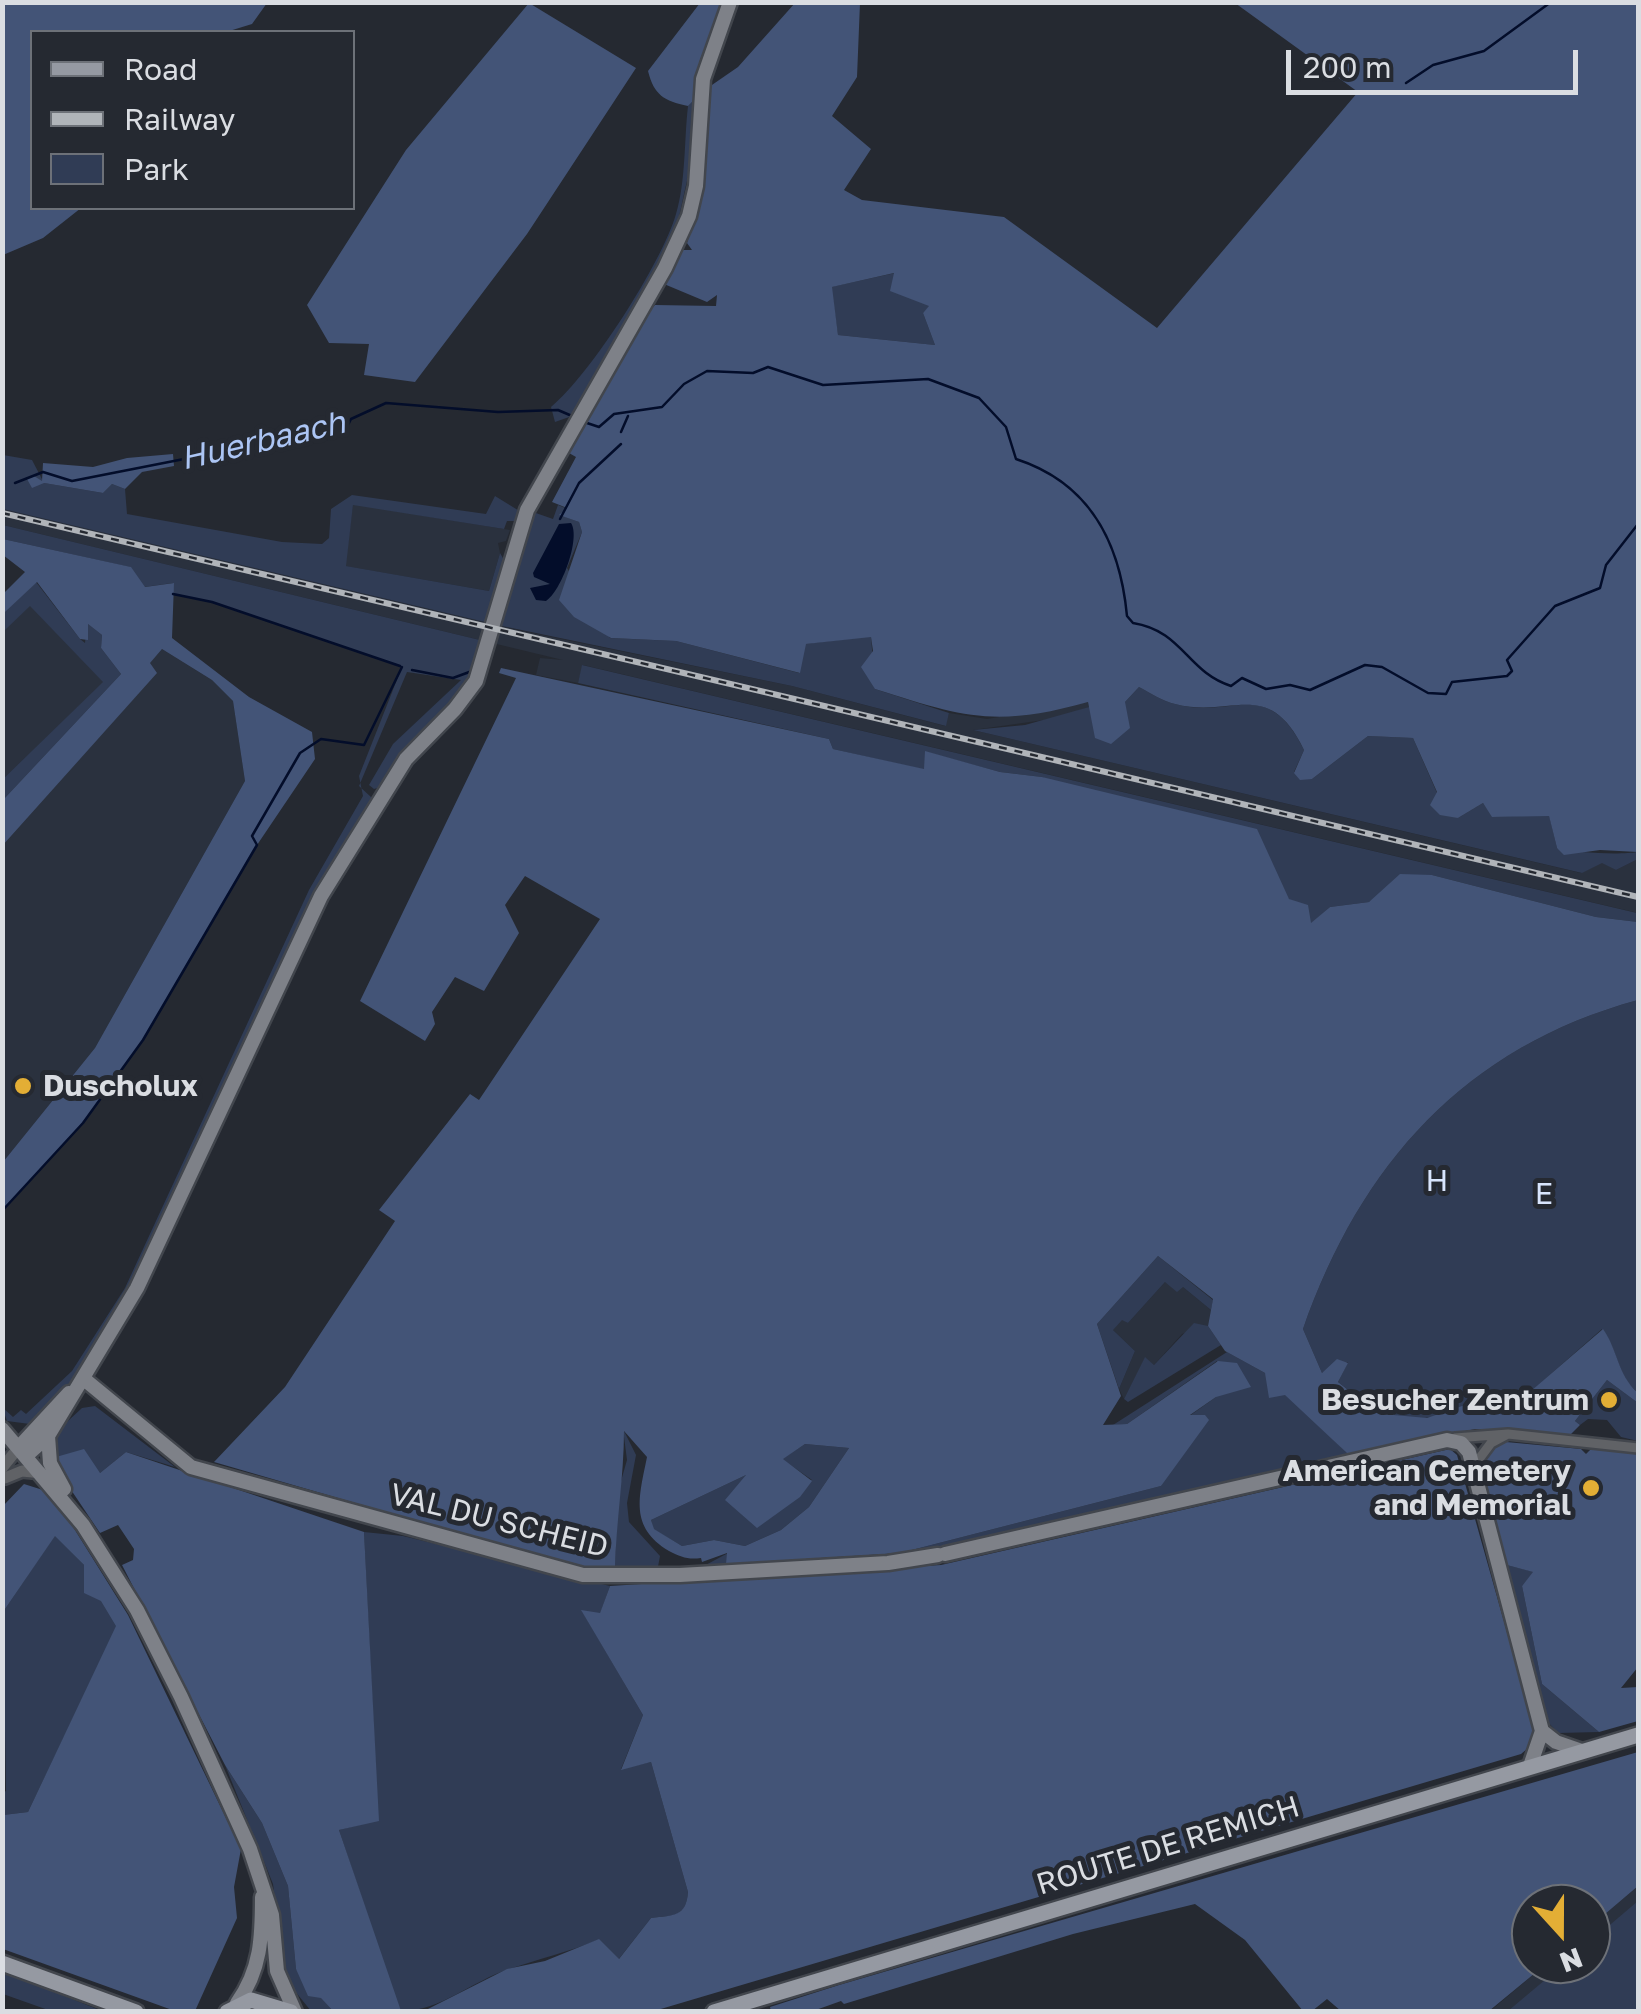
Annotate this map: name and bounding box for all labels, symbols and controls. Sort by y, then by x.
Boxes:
legend [30,30,355,210]
scale bar [1291,30,1584,92]
text: 200 m [1303,49,1392,85]
text: Road [124,51,198,87]
text: Railway [124,101,235,137]
text: Park [124,151,189,187]
water label: Huerbaach [177,403,349,479]
place label: Duscholux [43,1068,198,1104]
marker: Duscholux [12,1075,34,1097]
park label: H [1426,1163,1448,1199]
park label: E [1535,1176,1553,1212]
place label: Besucher Zentrum [1321,1382,1589,1418]
marker: Besucher Zentrum [1598,1389,1620,1411]
place label: American Cemetery and Memorial [1283,1453,1571,1524]
street label: VAL DU SCHEID [386,1476,612,1566]
marker: American Cemetery and Memorial [1580,1477,1602,1499]
street label: ROUTE DE REMICH [1032,1789,1304,1903]
north arrow [1511,1884,1611,1984]
text: N [1555,1941,1587,1980]

